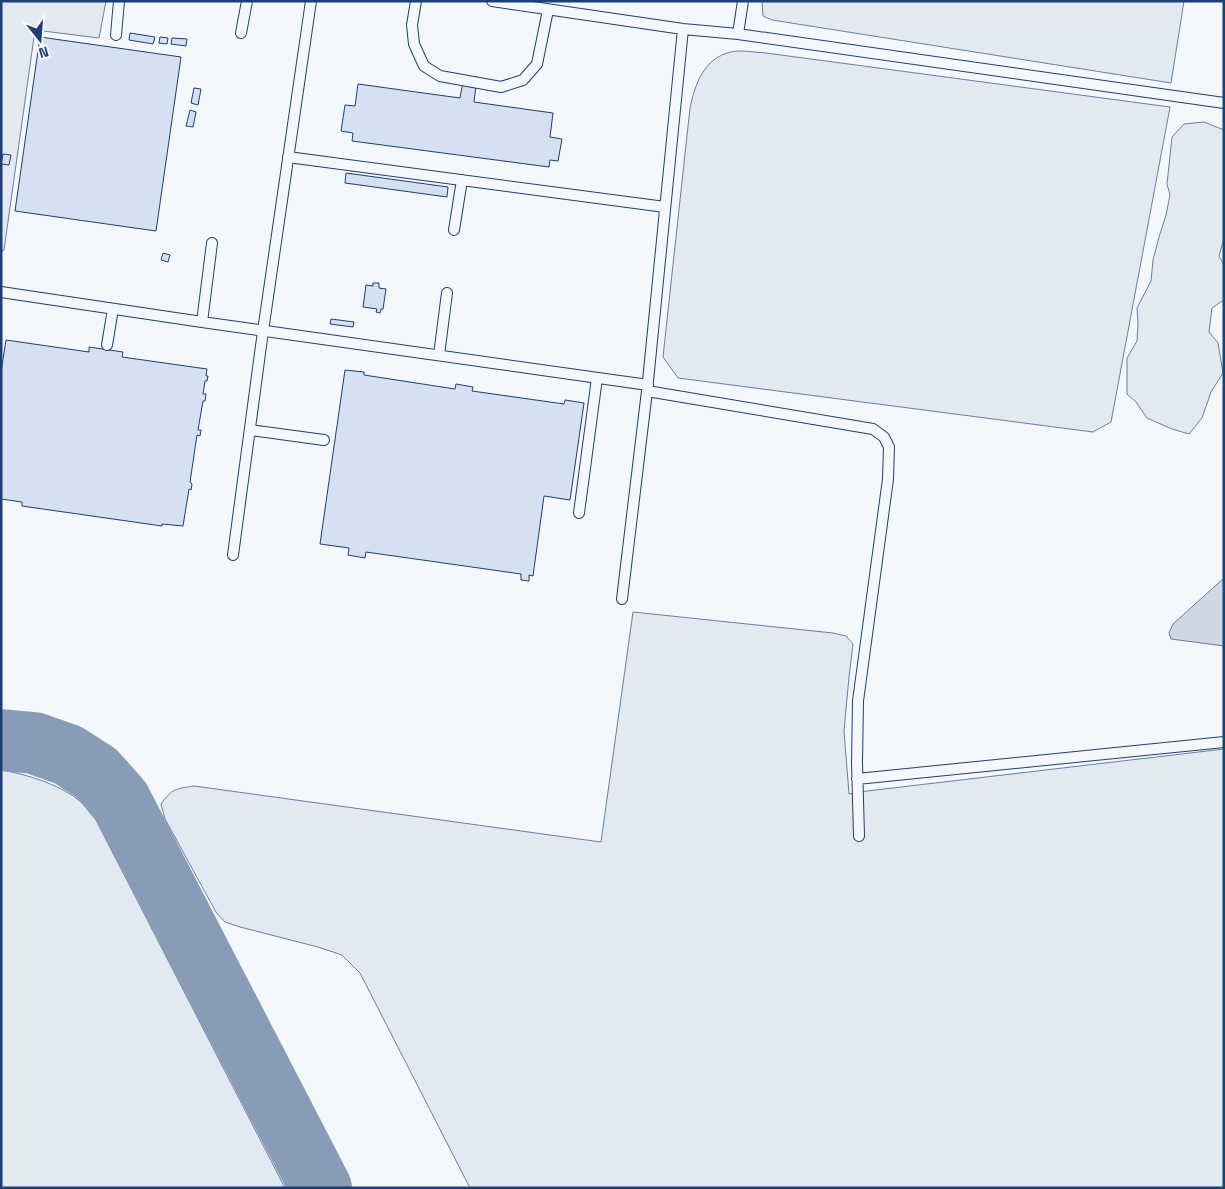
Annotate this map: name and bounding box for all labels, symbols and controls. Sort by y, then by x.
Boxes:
north arrow [15,15,65,65]
text: N [37,42,51,62]

